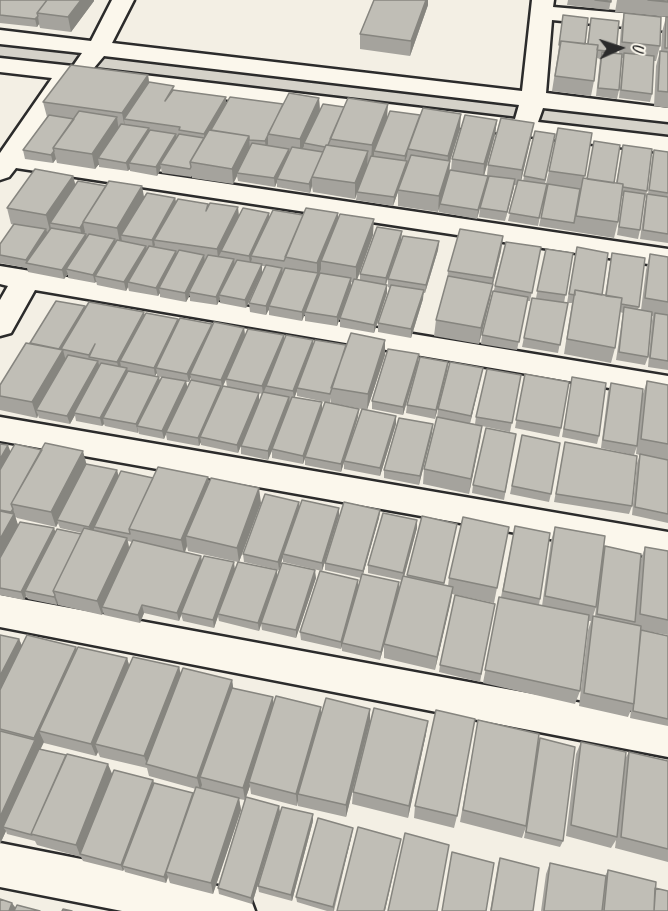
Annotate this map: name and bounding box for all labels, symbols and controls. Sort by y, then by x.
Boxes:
north arrow [590,18,650,78]
text: U [628,43,648,51]

